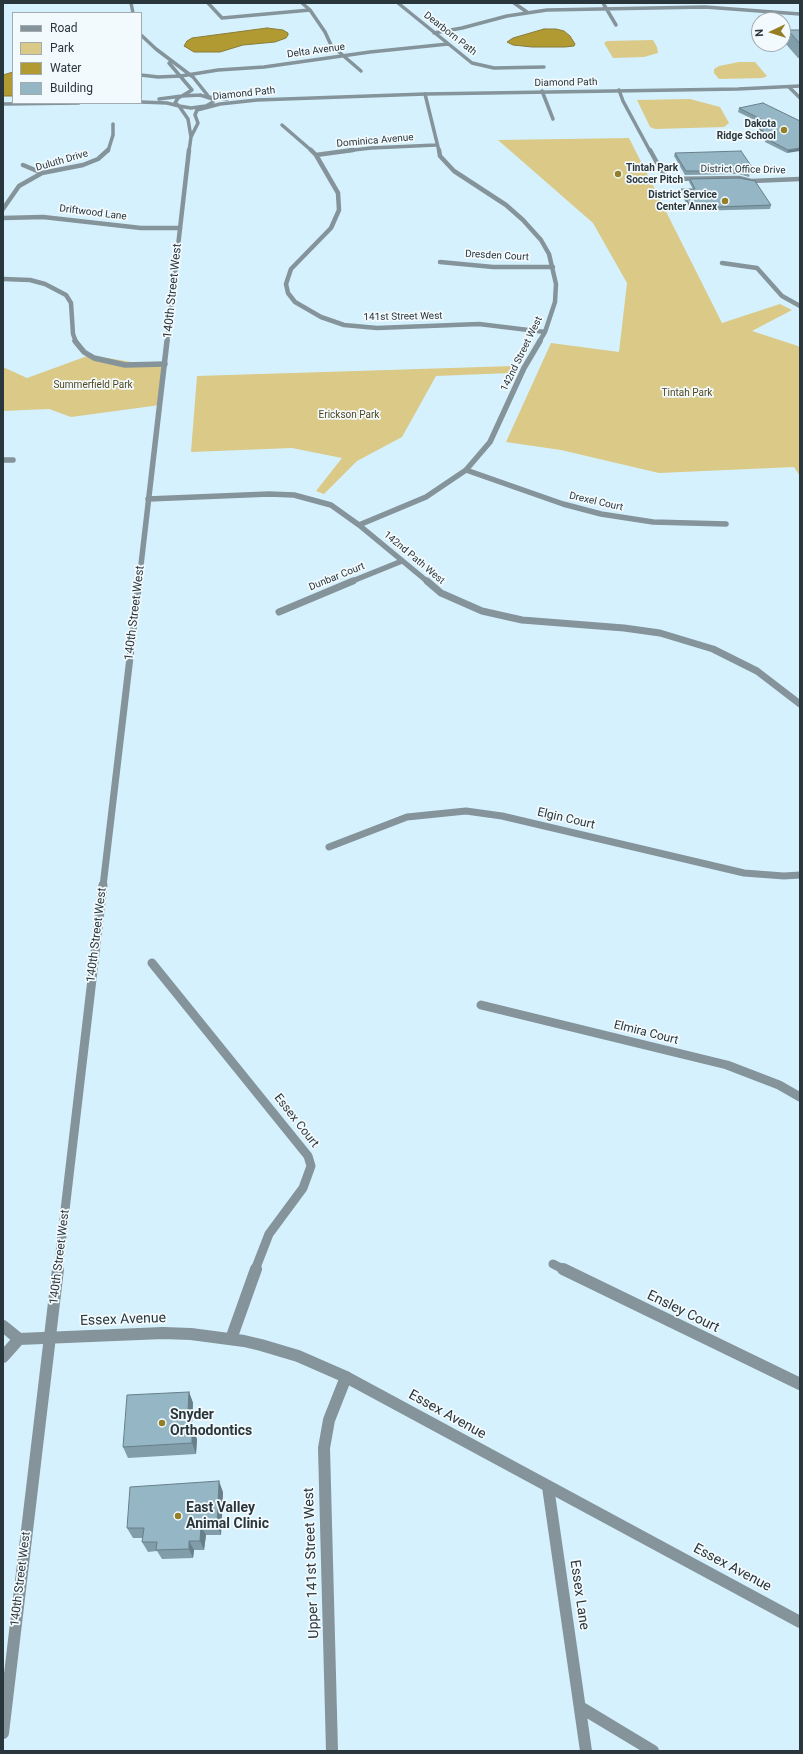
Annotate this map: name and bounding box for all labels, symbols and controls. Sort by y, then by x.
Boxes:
street label: Dearborn Path [421,10,479,58]
legend [12,12,142,104]
north arrow [751,12,791,52]
text: Road [50,21,78,35]
text: N [753,28,766,37]
text: Park [50,41,74,55]
street label: Delta Avenue [286,41,346,61]
text: Water [50,61,81,75]
street label: Diamond Path [534,76,598,90]
text: Building [50,81,93,95]
street label: Diamond Path [212,85,276,103]
place label: Dakota Ridge School [717,118,776,142]
marker: Dakota Ridge School [779,125,789,135]
street label: Dominica Avenue [336,132,414,150]
street label: Duluth Drive [35,148,89,174]
place label: Tintah Park Soccer Pitch [626,162,683,186]
street label: District Office Drive [700,163,786,177]
marker: Tintah Park Soccer Pitch [613,169,623,179]
place label: District Service Center Annex [648,189,717,212]
marker: District Service Center Annex [720,196,730,206]
street label: Driftwood Lane [59,203,127,223]
street label: 140th Street West [161,243,185,339]
street label: Dresden Court [465,248,529,264]
street label: 141st Street West [363,310,443,324]
street label: 142nd Street West [499,315,545,393]
park label: Summerfield Park [53,379,133,391]
park label: Tintah Park [662,387,712,399]
park label: Erickson Park [319,409,379,421]
street label: Drexel Court [568,490,624,514]
street label: 142nd Path West [381,529,447,587]
street label: Dunbar Court [307,560,367,594]
street label: 140th Street West [122,565,148,661]
street label: Elgin Court [536,805,596,833]
street label: 140th Street West [84,887,110,983]
street label: Elmira Court [612,1018,680,1048]
street label: Essex Court [271,1091,321,1151]
street label: 140th Street West [47,1209,73,1305]
street label: Ensley Court [644,1287,722,1337]
street label: Essex Avenue [80,1310,166,1330]
street label: Essex Avenue [405,1387,489,1443]
place label: Snyder Orthodontics [170,1407,252,1440]
marker: Snyder Orthodontics [157,1418,167,1428]
street label: Upper 141st Street West [301,1487,323,1639]
place label: East Valley Animal Clinic [186,1500,269,1532]
marker: East Valley Animal Clinic [173,1511,183,1521]
street label: 140th Street West [8,1531,34,1627]
street label: Essex Avenue [690,1540,774,1596]
street label: Essex Lane [566,1559,592,1631]

